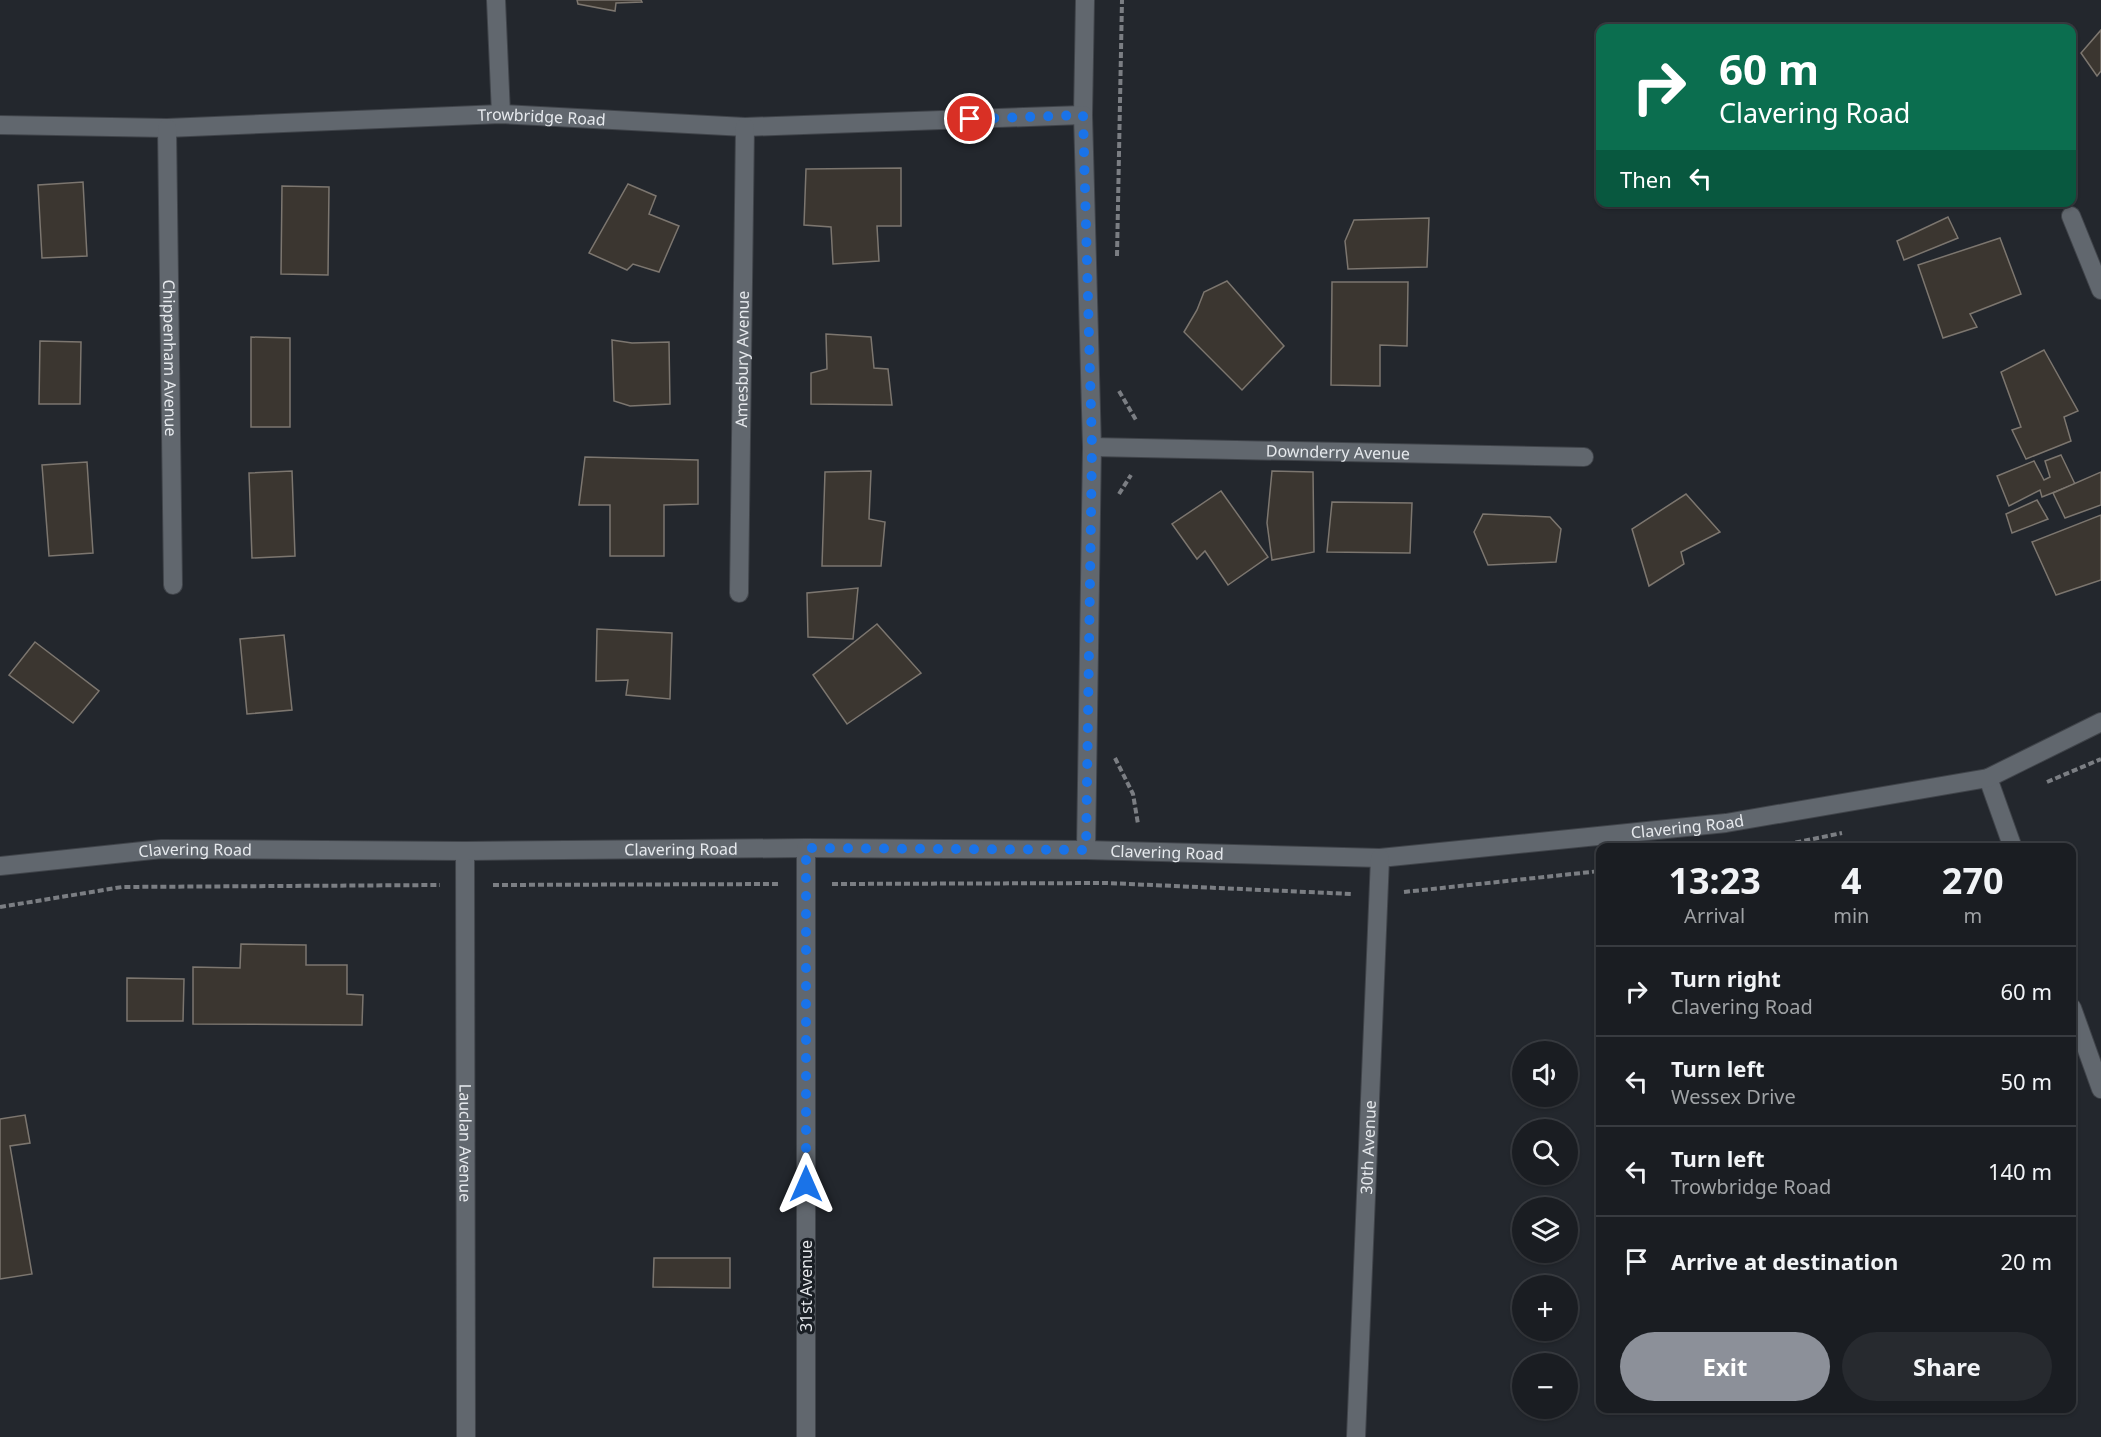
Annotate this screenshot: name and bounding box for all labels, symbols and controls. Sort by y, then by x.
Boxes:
text: 60 m [1719,40,1819,97]
icon: right [1620,48,1698,126]
pin [944,93,995,144]
text: Clavering Road [1719,94,1910,131]
icon: arrive [953,102,986,135]
street label: Trowbridge Road [477,103,606,131]
icon: left [1684,162,1717,195]
text: Then [1620,164,1672,194]
street label: Chippenham Avenue [158,279,182,437]
street label: Amesbury Avenue [730,290,754,428]
street label: Downderry Avenue [1266,440,1410,464]
street label: Clavering Road [1630,809,1746,844]
street label: Clavering Road [137,838,252,862]
street label: Clavering Road [624,838,738,861]
street label: Clavering Road [1110,840,1224,865]
text: 13:23 [1668,856,1761,905]
text: 4 [1841,856,1862,905]
text: 270 [1942,856,2004,905]
text: Arrival [1684,902,1745,929]
text: min [1833,902,1869,929]
text: m [1963,902,1982,929]
text: Turn right [1671,963,1781,993]
icon: right [1620,975,1653,1008]
text: 60 m [2001,976,2052,1006]
text: Clavering Road [1671,993,1813,1020]
map controls [1512,1041,1578,1419]
button: sound [1512,1041,1578,1107]
text: Turn left [1671,1053,1765,1083]
icon: left [1620,1065,1653,1098]
text: 50 m [2001,1066,2052,1096]
text: Wessex Drive [1671,1083,1796,1110]
street label: Lauclan Avenue [454,1084,477,1202]
street label: 30th Avenue [1355,1100,1381,1195]
button: search [1512,1119,1578,1185]
text: Turn left [1671,1143,1765,1173]
position arrow [774,1152,838,1216]
icon: left [1620,1155,1653,1188]
text: 140 m [1988,1156,2052,1186]
text: Trowbridge Road [1671,1173,1831,1200]
button: layers [1512,1197,1578,1263]
street label: 31st Avenue [795,1240,817,1332]
icon: arrive [1620,1245,1653,1278]
text: Arrive at destination [1671,1246,1898,1276]
text: 20 m [2001,1246,2052,1276]
button: + [1512,1275,1578,1341]
button: Exit [1620,1332,1830,1401]
button: Share [1842,1332,2052,1401]
button: − [1512,1353,1578,1419]

